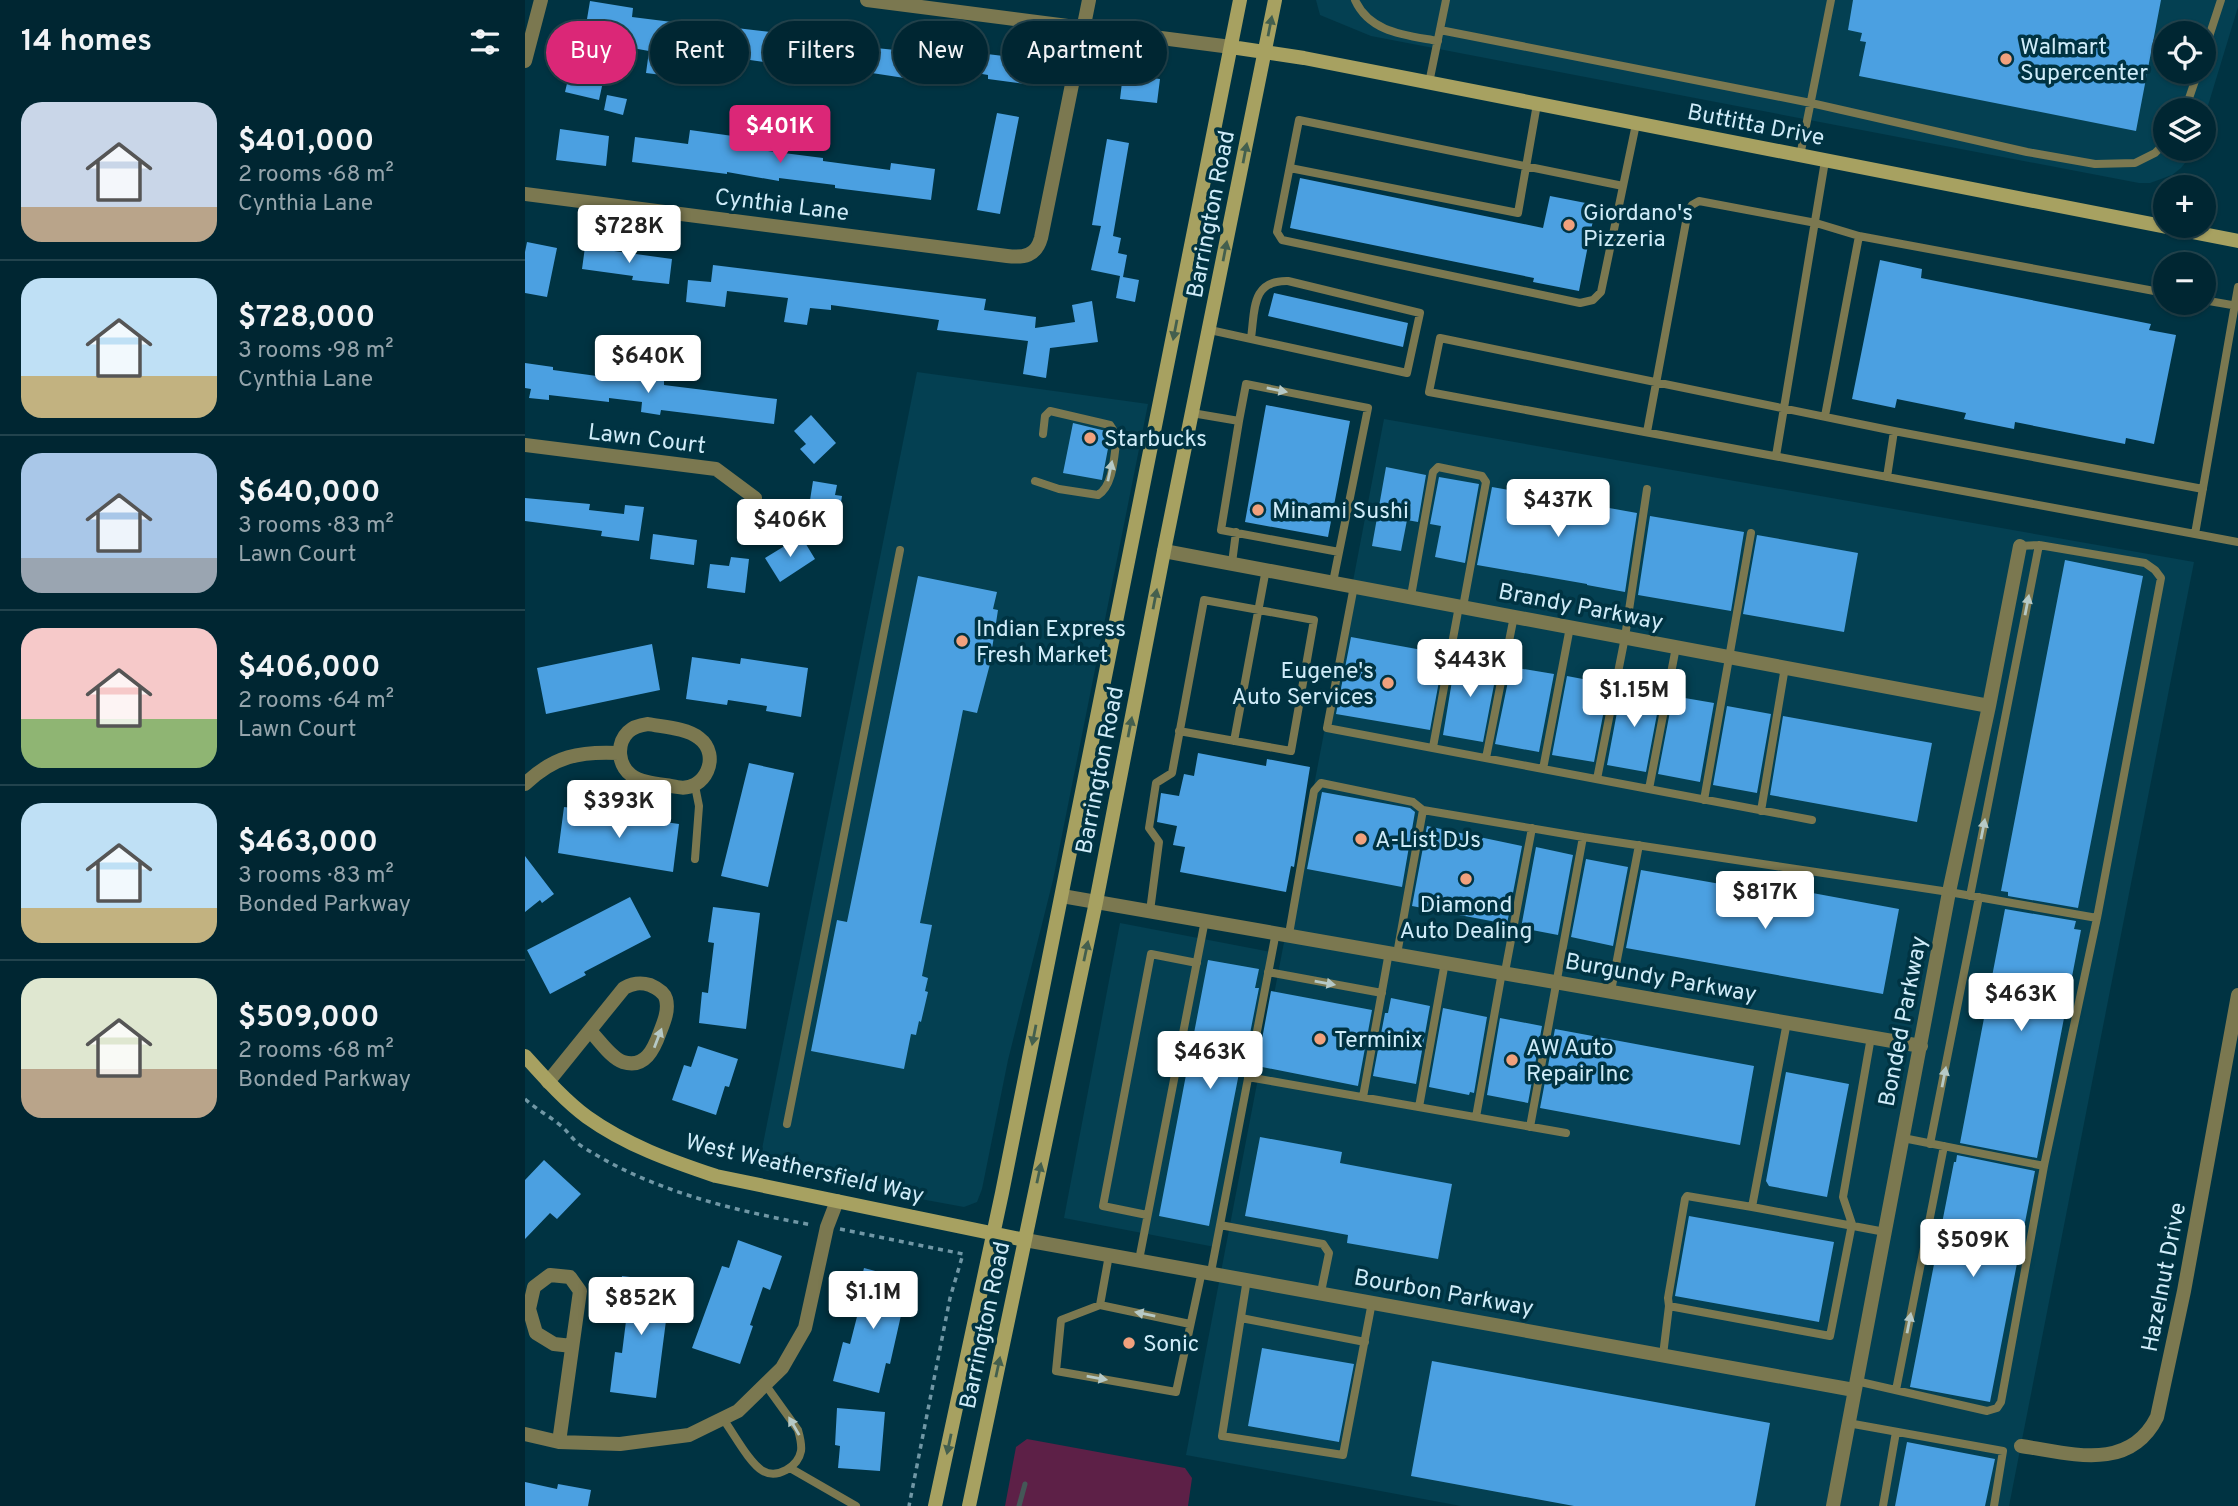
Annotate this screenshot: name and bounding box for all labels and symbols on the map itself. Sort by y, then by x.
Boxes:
one-way arrow [1265,15,1276,37]
place label: Walmart Supercenter [2020,34,2148,89]
marker: Walmart Supercenter [1998,51,2014,67]
street label: Buttitta Drive [1684,99,1827,154]
pin: $401K [731,106,829,165]
street label: Barrington Road [1182,128,1243,301]
one-way arrow [1239,142,1250,164]
street label: Cynthia Lane [713,184,851,229]
place label: Giordano's Pizzeria [1583,200,1693,255]
pin: $728K [580,205,678,265]
marker: Giordano's Pizzeria [1561,217,1577,233]
one-way arrow [1220,240,1231,262]
one-way arrow [1169,319,1180,341]
pin: $640K [599,336,697,395]
one-way arrow [1266,385,1288,396]
street label: Lawn Court [586,419,707,462]
place label: Starbucks [1104,426,1207,455]
marker: Starbucks [1082,430,1098,446]
one-way arrow [1105,460,1116,482]
pin: $437K [1509,480,1607,539]
place label: Minami Sushi [1272,498,1409,527]
pin: $406K [741,500,839,559]
marker: Minami Sushi [1250,502,1266,518]
street label: Brandy Parkway [1496,578,1665,639]
one-way arrow [1149,588,1160,610]
one-way arrow [2022,594,2033,616]
place label: Indian Express Fresh Market [976,616,1126,671]
marker: Indian Express Fresh Market [954,633,970,649]
pin: $443K [1421,640,1519,699]
place label: Eugene's Auto Services [1231,658,1374,713]
pin: $1.15M [1577,670,1691,729]
marker: Eugene's Auto Services [1380,675,1396,691]
street label: Barrington Road [1071,684,1132,857]
one-way arrow [1125,716,1136,738]
pin: $393K [570,780,668,840]
one-way arrow [1978,818,1989,840]
place label: A-List DJs [1375,827,1481,856]
marker: A-List DJs [1353,831,1369,847]
marker: Diamond Auto Dealing [1458,871,1474,887]
pin: $817K [1716,872,1814,931]
place label: Diamond Auto Dealing [1399,892,1533,947]
street label: Bonded Parkway [1874,934,1935,1109]
one-way arrow [1081,940,1092,962]
street label: Burgundy Parkway [1563,948,1759,1011]
pin: $463K [1972,974,2070,1033]
one-way arrow [1314,977,1336,988]
one-way arrow [1028,1024,1039,1046]
one-way arrow [652,1027,663,1048]
place label: Terminix [1334,1027,1423,1056]
marker: Terminix [1312,1031,1328,1047]
pin: $463K [1161,1032,1259,1091]
place label: AW Auto Repair Inc [1526,1035,1630,1090]
marker: AW Auto Repair Inc [1504,1052,1520,1068]
one-way arrow [1938,1066,1949,1088]
street label: West Weathersfield Way [682,1129,927,1212]
one-way arrow [1034,1162,1045,1184]
street label: Hazelnut Drive [2137,1200,2194,1355]
pin: $509K [1924,1220,2022,1279]
street label: Barrington Road [955,1239,1018,1412]
street label: Bourbon Parkway [1351,1264,1536,1325]
pin: $1.1M [824,1272,922,1331]
pin: $852K [592,1278,690,1337]
one-way arrow [1134,1309,1156,1320]
one-way arrow [1904,1312,1915,1334]
place label: Sonic [1143,1331,1199,1360]
marker: Sonic [1121,1335,1137,1351]
one-way arrow [993,1356,1004,1378]
one-way arrow [1086,1373,1108,1384]
one-way arrow [788,1417,800,1436]
one-way arrow [944,1433,955,1455]

